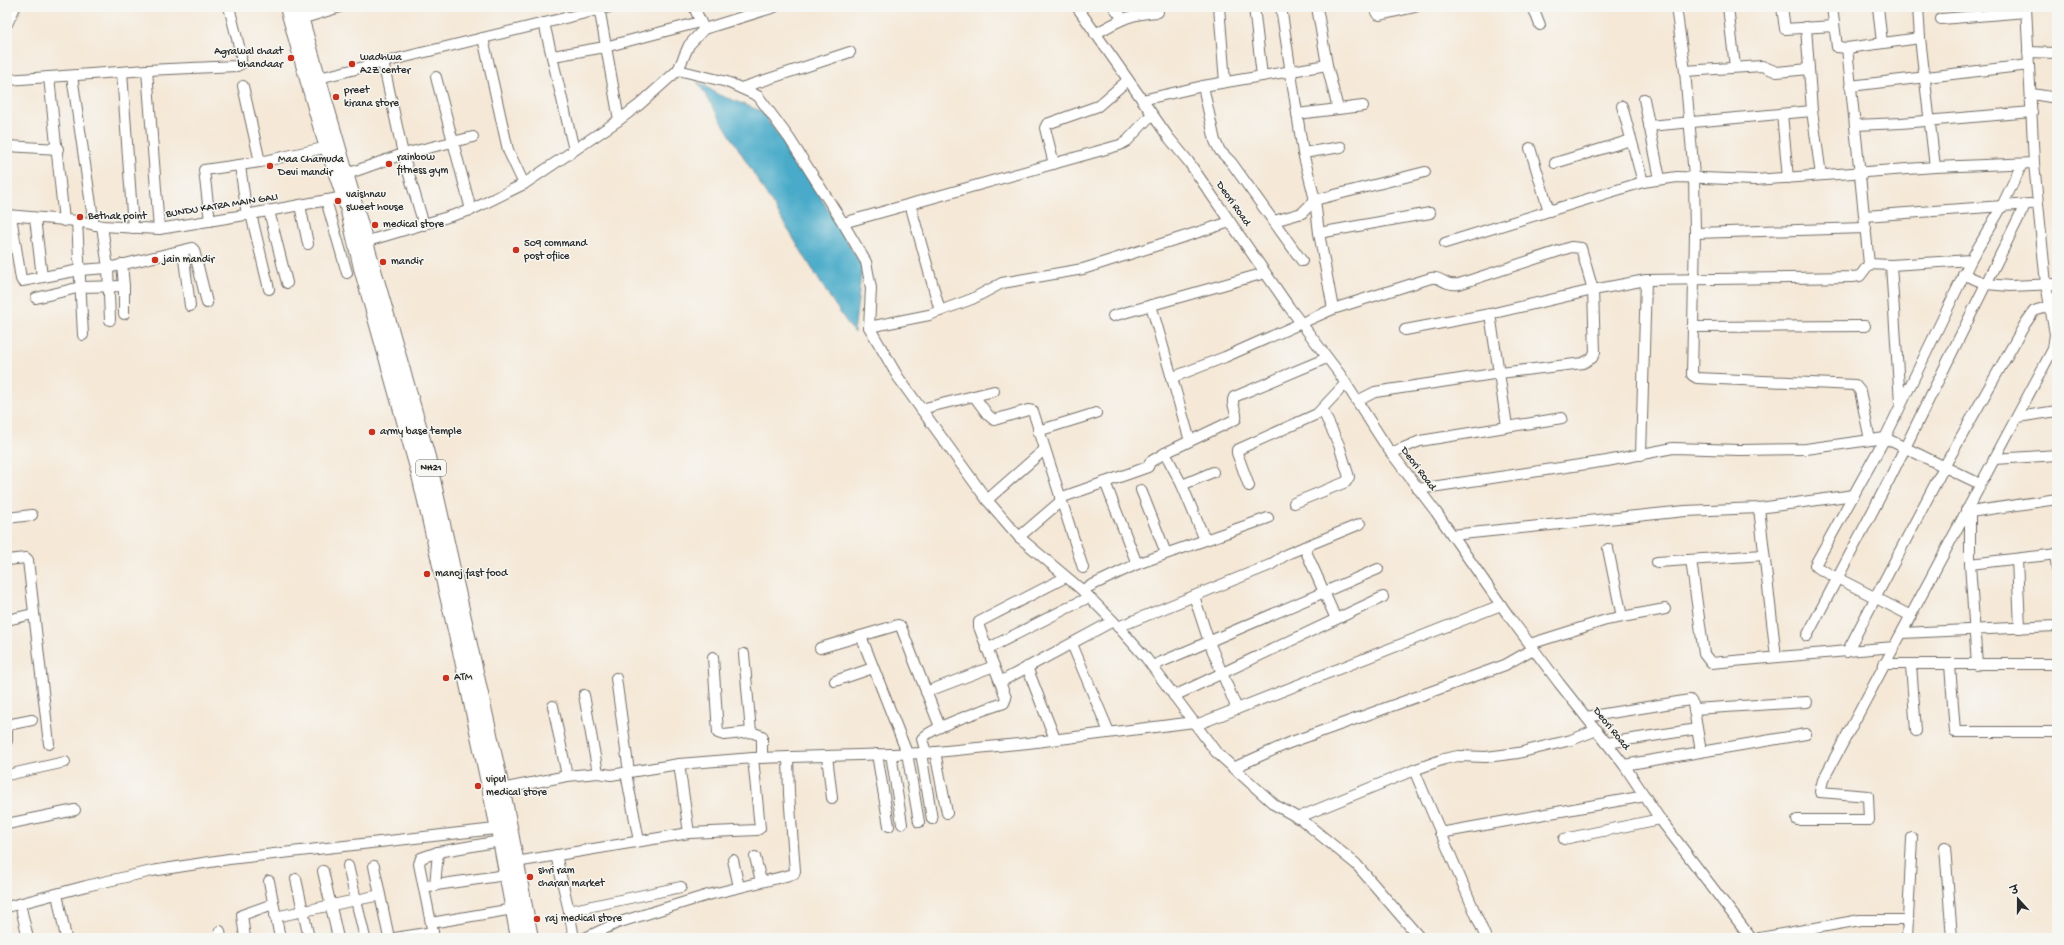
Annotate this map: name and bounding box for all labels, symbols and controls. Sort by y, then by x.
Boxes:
place label: Agrawal chaat bhandaar [214,46,284,71]
place label: wadhwa A2Z center [360,52,411,77]
marker: Agrawal chaat bhandaar [286,53,296,63]
marker: wadhwa A2Z center [347,59,357,69]
place label: preet kirana store [343,85,399,110]
marker: preet kirana store [331,92,341,102]
place label: rainbow fitness gym [396,152,449,177]
place label: Maa Chamuda Devi mandir [277,154,345,179]
marker: rainbow fitness gym [384,159,394,169]
marker: Maa Chamuda Devi mandir [265,161,275,171]
street label: Deori Road [1213,179,1254,230]
place label: vaishnau sweet house [346,189,404,214]
street label: BUNDU KATRA MAIN GALI [164,191,279,221]
marker: vaishnau sweet house [333,196,343,206]
place label: Bethak point [87,211,148,223]
marker: Bethak point [75,212,85,222]
place label: medical store [383,219,444,231]
marker: medical store [370,220,380,230]
place label: 509 command post ofiice [523,238,589,263]
marker: 509 command post ofiice [511,245,521,255]
place label: jain mandir [161,254,215,266]
marker: jain mandir [150,255,160,265]
place label: mandir [391,256,424,268]
marker: mandir [378,257,388,267]
place label: army base temple [380,426,462,438]
marker: army base temple [367,427,377,437]
street label: Deori Road [1397,444,1439,494]
road number: NH21 [416,460,446,476]
place label: manoj fast food [435,567,509,580]
marker: manoj fast food [422,569,432,579]
place label: ATM [454,672,473,684]
marker: ATM [441,673,451,683]
street label: Deori Road [1590,704,1633,754]
place label: vipul medical store [486,774,547,799]
marker: vipul medical store [473,781,483,791]
place label: shri ram charan market [538,865,606,890]
marker: shri ram charan market [525,872,535,882]
north arrow [1998,879,2038,919]
text: उ [2008,883,2022,899]
place label: raj medical store [545,913,622,925]
marker: raj medical store [532,914,542,924]

